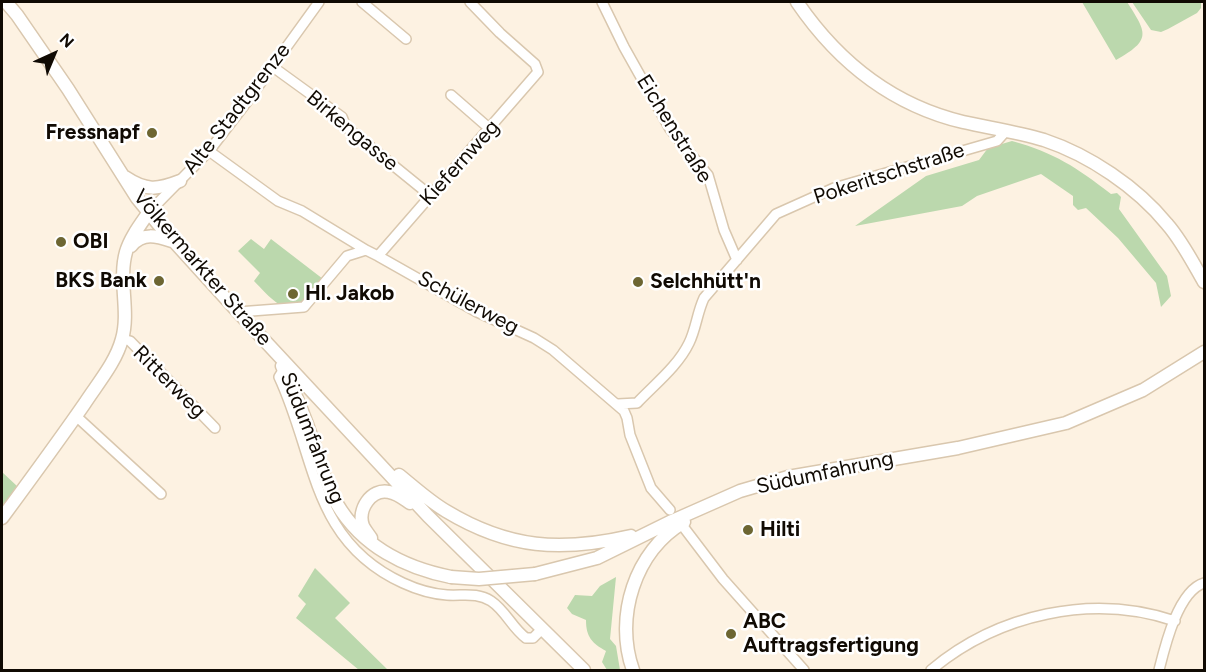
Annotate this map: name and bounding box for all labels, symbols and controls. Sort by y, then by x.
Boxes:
north arrow [24,24,84,84]
text: N [56,30,78,52]
street label: Alte Stadtgrenze [178,38,296,180]
street label: Eichenstraße [631,70,717,188]
street label: Birkengasse [301,85,403,177]
street label: Kiefernweg [415,115,505,211]
place label: Fressnapf [45,120,140,146]
marker: Fressnapf [145,126,159,140]
street label: Pokeritschstraße [810,138,968,210]
street label: Völkermarkter Straße [127,185,277,351]
place label: OBI [73,229,108,255]
marker: OBI [54,235,68,249]
street label: Schülerweg [413,266,523,340]
place label: BKS Bank [55,268,147,294]
place label: Selchhütt'n [650,269,761,295]
marker: BKS Bank [152,274,166,288]
marker: Selchhütt'n [631,275,645,289]
place label: Hl. Jakob [305,281,394,307]
marker: Hl. Jakob [286,287,300,301]
street label: Ritterweg [127,340,211,424]
street label: Südumfahrung [274,369,350,507]
street label: Südumfahrung [754,446,896,500]
place label: Hilti [760,517,800,543]
marker: Hilti [741,523,755,537]
place label: ABC Auftragsfertigung [743,609,919,659]
marker: ABC Auftragsfertigung [724,627,738,641]

